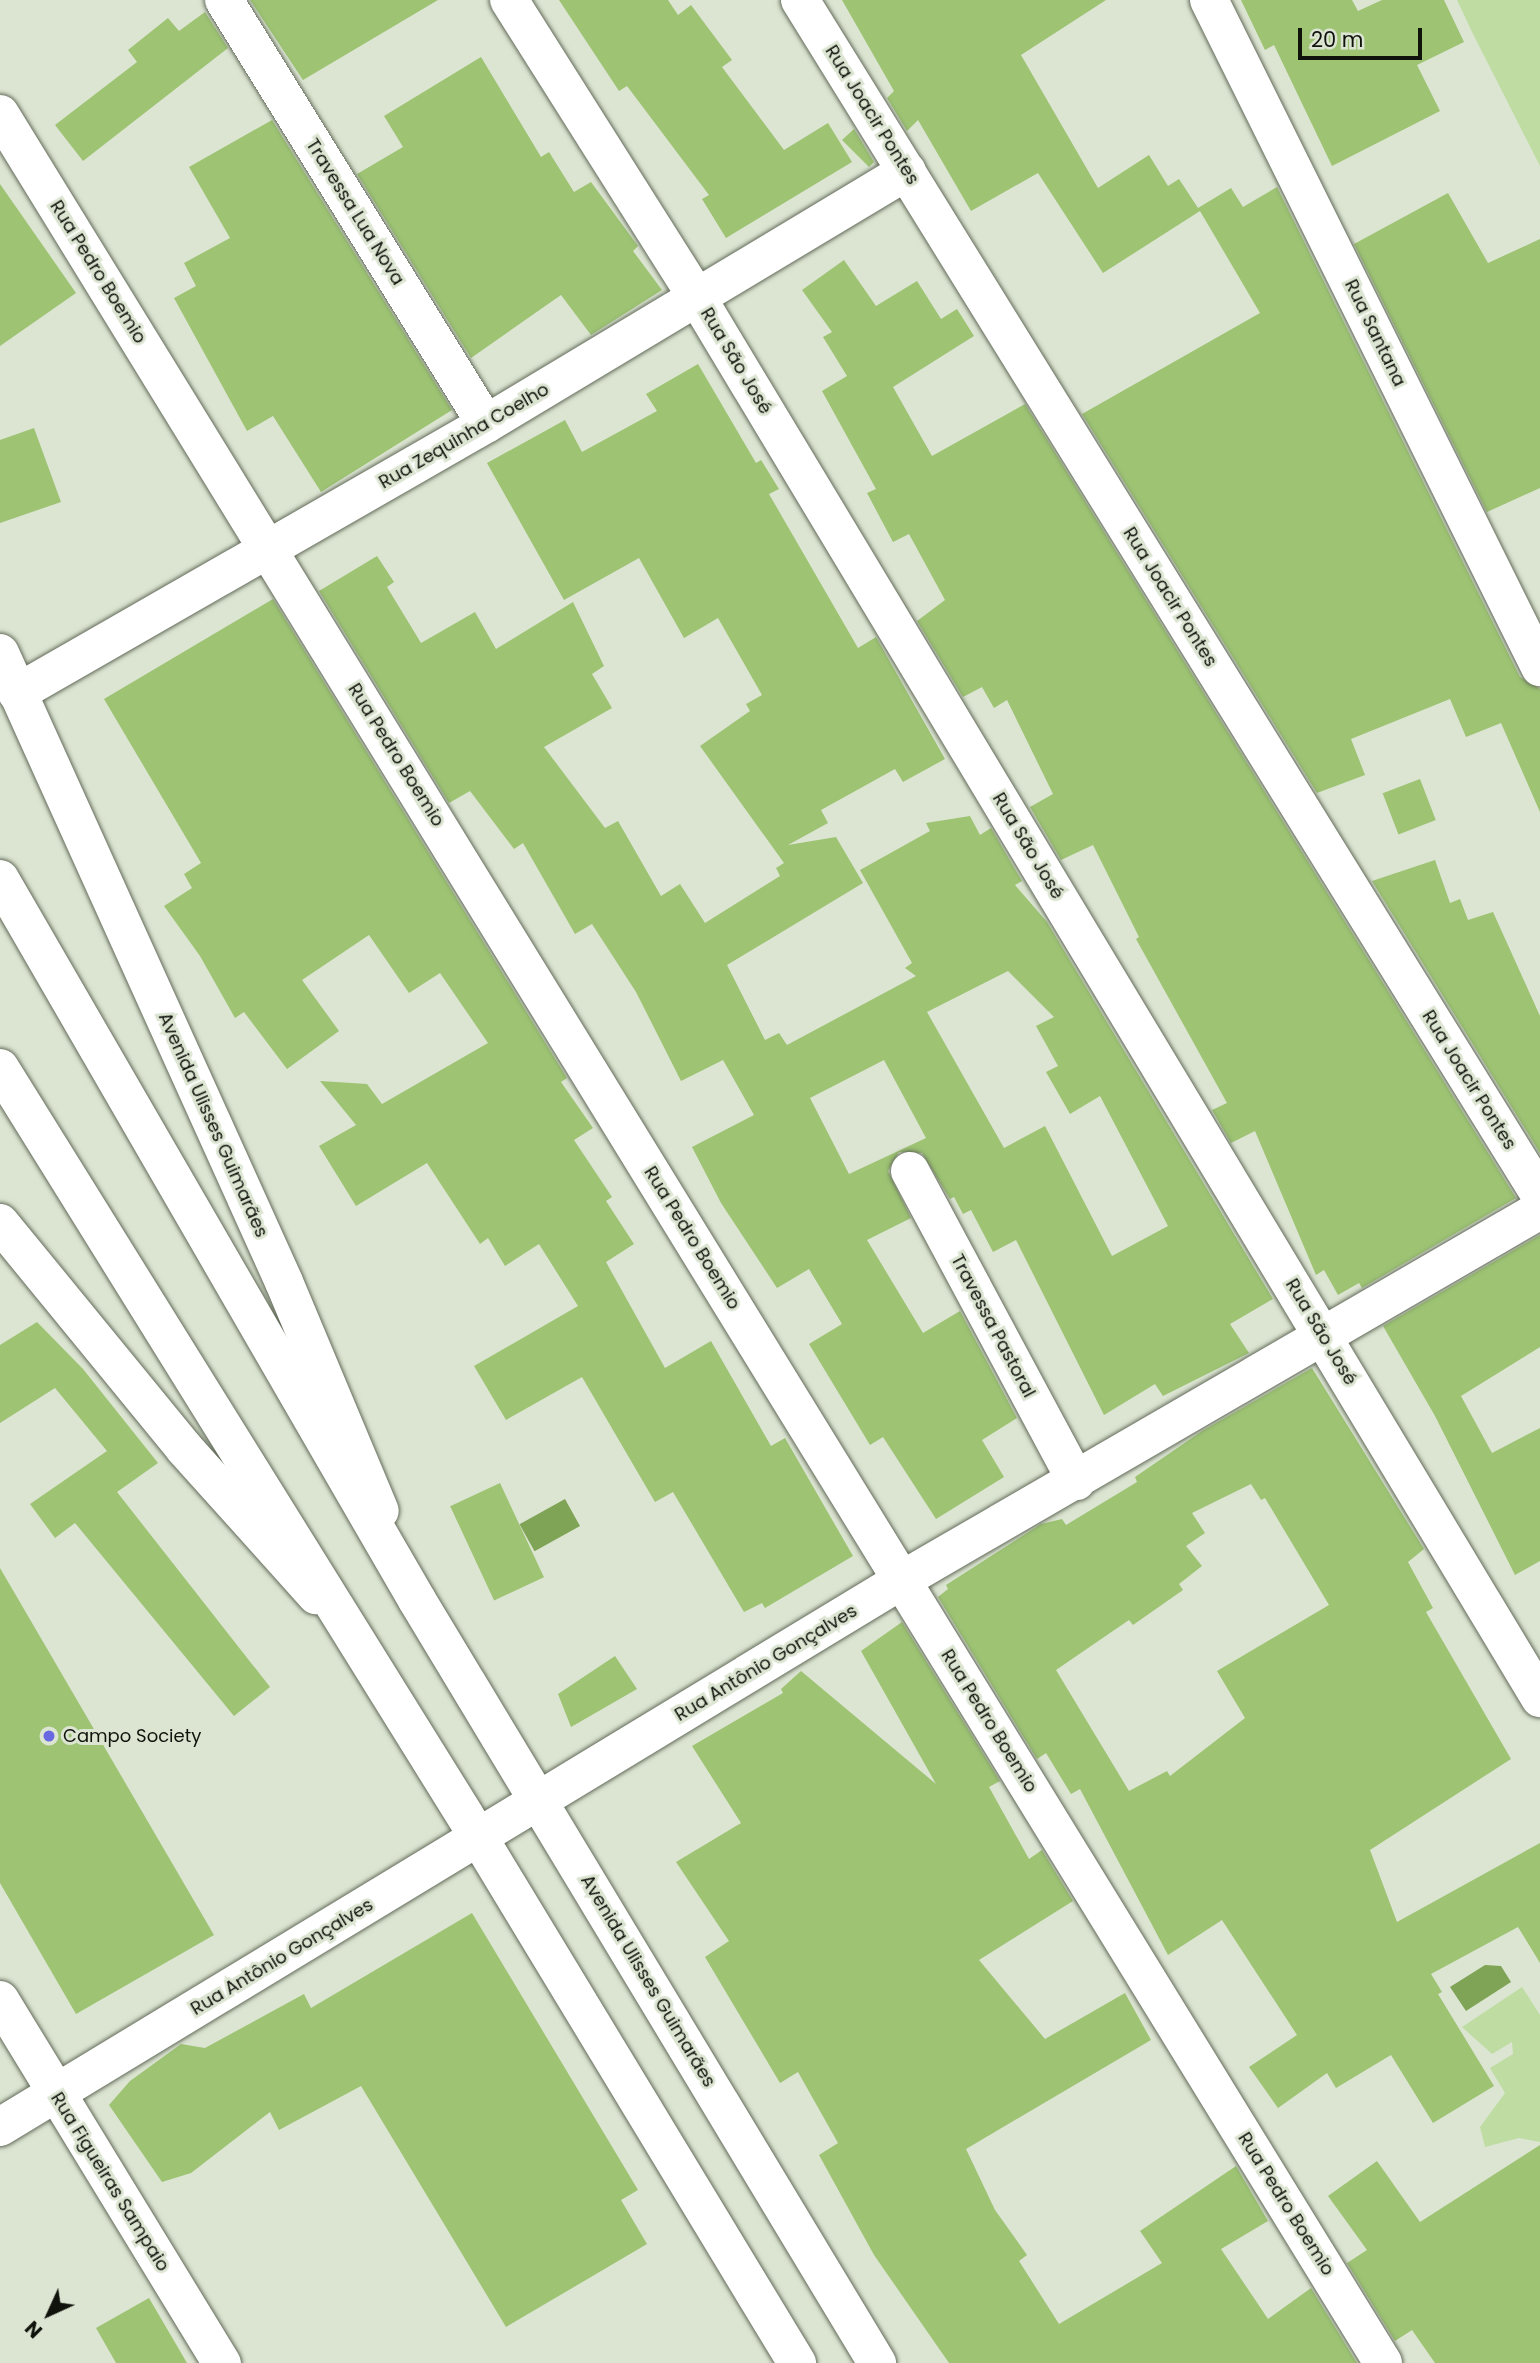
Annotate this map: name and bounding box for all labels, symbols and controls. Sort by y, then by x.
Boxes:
scale bar [1302,14,1426,58]
text: 20 m [1311,25,1364,54]
street label: Rua Joacir Pontes [820,41,924,189]
street label: Travessa Lua Nova [301,135,409,289]
street label: Rua Pedro Boemio [45,197,151,347]
street label: Rua Santana [1340,276,1410,390]
street label: Rua São José [696,304,776,418]
street label: Rua Zequinha Coelho [375,379,553,493]
street label: Rua Joacir Pontes [1118,523,1222,671]
street label: Rua Pedro Boemio [343,680,449,830]
street label: Rua São José [988,789,1068,903]
street label: Rua Joacir Pontes [1417,1006,1521,1154]
street label: Avenida Ulisses Guimarães [154,1009,272,1241]
street label: Rua Pedro Boemio [639,1163,745,1313]
street label: Travessa Pastoral [946,1251,1040,1401]
street label: Rua São José [1281,1275,1361,1389]
street label: Rua Antônio Gonçalves [671,1600,861,1726]
street label: Rua Pedro Boemio [936,1646,1042,1796]
place label: Campo Society [63,1725,201,1747]
marker: Campo Society [41,1728,57,1744]
street label: Avenida Ulisses Guimarães [576,1871,720,2091]
street label: Rua Antônio Gonçalves [187,1894,377,2020]
street label: Rua Figueiras Sampaio [46,2089,174,2275]
street label: Rua Pedro Boemio [1233,2129,1339,2279]
north arrow [14,2279,84,2349]
text: N [19,2315,48,2344]

